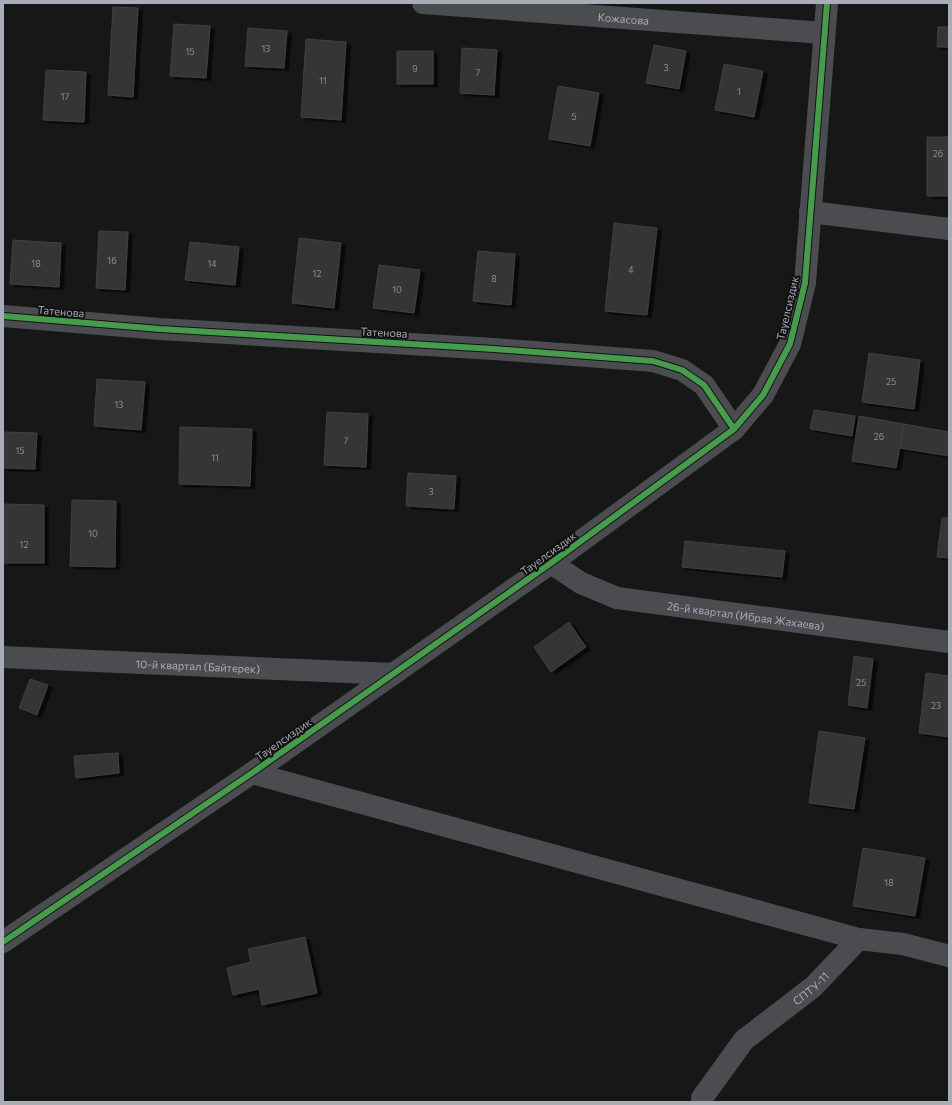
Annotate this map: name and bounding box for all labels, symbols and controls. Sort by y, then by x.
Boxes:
street label: Кожасова [597,10,650,26]
house number: 13 [262,43,270,54]
house number: 15 [185,46,195,57]
house number: 3 [663,62,669,73]
house number: 9 [412,63,418,74]
house number: 7 [476,67,481,78]
house number: 11 [319,75,327,86]
house number: 1 [737,86,741,97]
house number: 17 [61,91,70,102]
house number: 5 [571,111,577,122]
house number: 26 [933,148,943,159]
house number: 16 [107,255,117,266]
house number: 18 [31,258,41,269]
house number: 14 [207,258,217,269]
house number: 4 [628,264,634,275]
house number: 12 [313,268,321,279]
house number: 8 [491,273,497,284]
street label: Тауелсиздик [773,275,801,341]
house number: 10 [392,284,402,295]
street label: Татенова [37,302,85,320]
street label: Татенова [360,324,408,340]
house number: 25 [886,376,896,387]
house number: 13 [115,399,123,410]
house number: 26 [874,431,884,442]
house number: 7 [344,435,349,446]
house number: 15 [15,445,25,456]
house number: 11 [211,452,219,463]
house number: 3 [428,486,434,497]
house number: 10 [88,528,98,539]
street label: Тауелсиздик [518,529,578,577]
house number: 12 [20,539,28,550]
street label: 26-й квартал (Ибрая Жахаева) [666,598,825,632]
street label: 10-й квартал (Байтерек) [135,656,260,675]
house number: 25 [856,677,866,688]
house number: 23 [931,700,941,711]
street label: Тауелсиздик [253,715,313,763]
house number: 18 [884,877,894,888]
street label: СПТУ-11 [790,969,831,1007]

